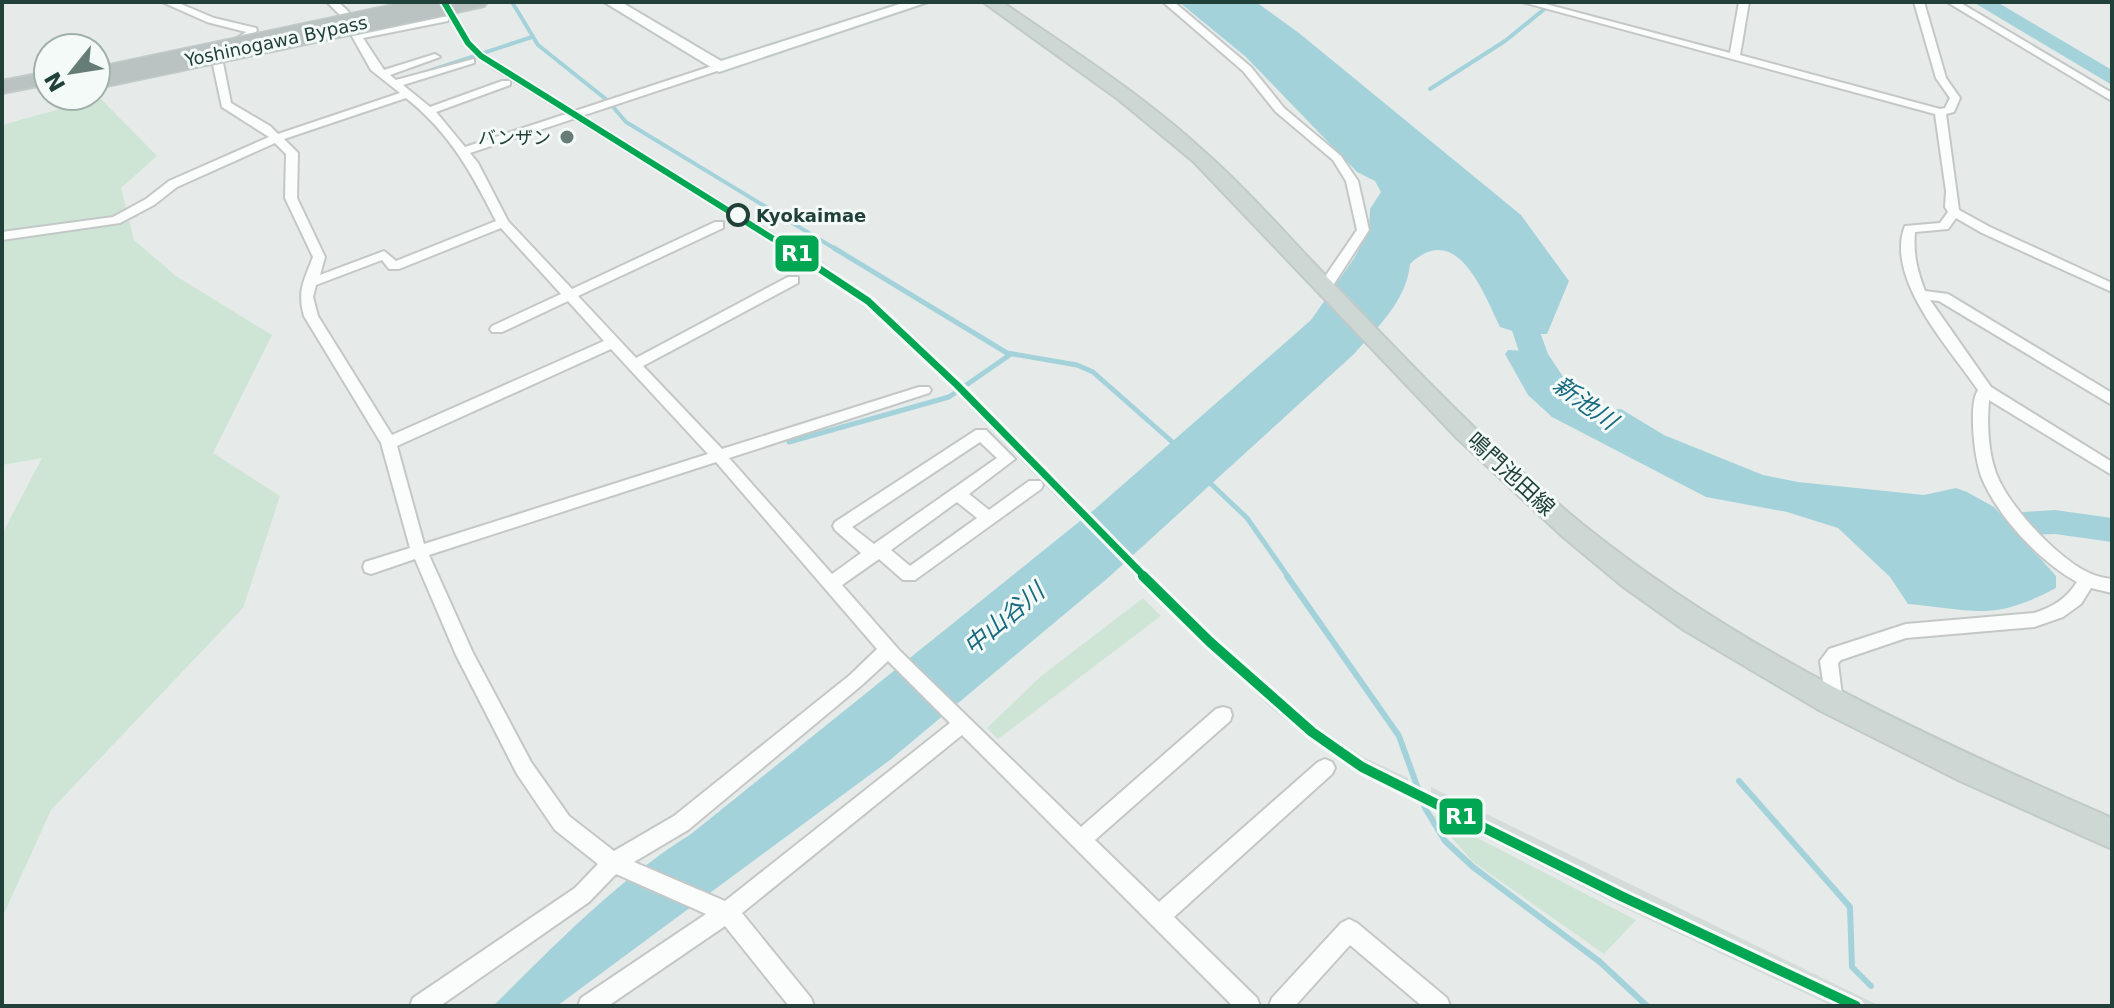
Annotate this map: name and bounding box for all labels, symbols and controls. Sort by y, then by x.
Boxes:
street label: Yoshinogawa Bypass [182,11,369,71]
north arrow [32,32,112,112]
text: N [40,68,71,96]
place label: バンザン [478,127,551,148]
marker: バンザン [558,128,576,146]
marker: Kyokaimae [727,204,749,226]
place label: Kyokaimae [756,205,866,226]
line badge: R1 [774,234,820,273]
text: R1 [781,241,813,266]
water label: 新池川 [1548,371,1625,437]
street label: 鳴門池田線 [1462,427,1560,521]
water label: 中山谷川 [958,575,1052,661]
line badge: R1 [1438,797,1484,836]
text: R1 [1445,804,1477,829]

